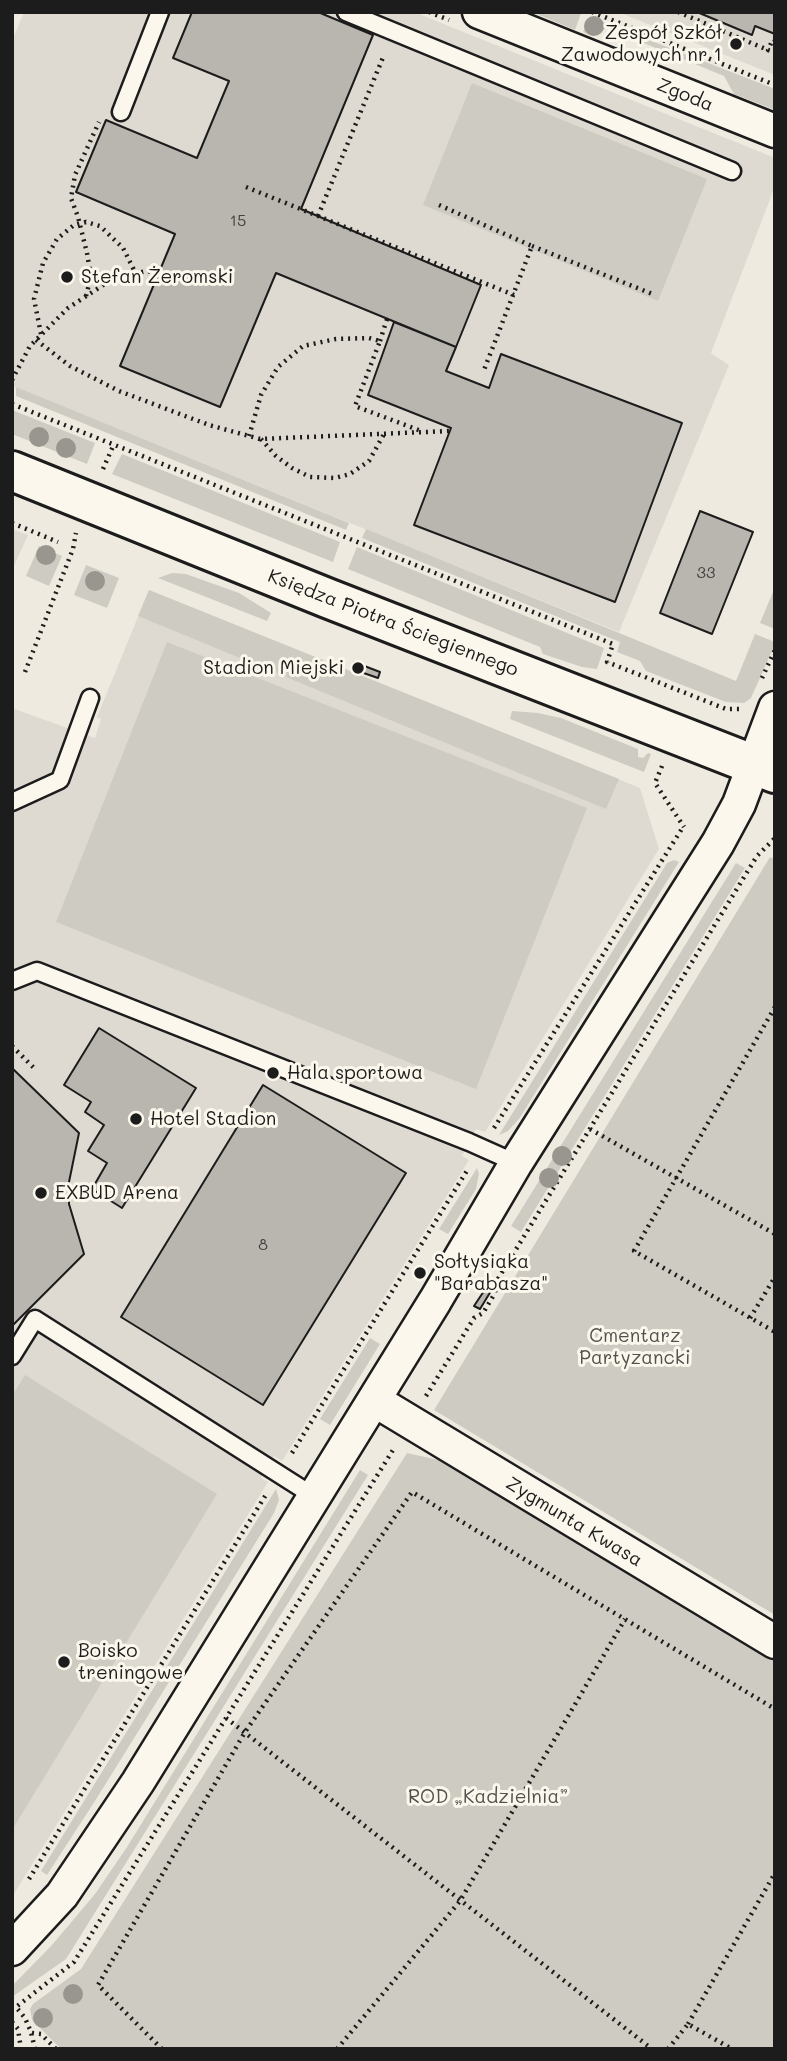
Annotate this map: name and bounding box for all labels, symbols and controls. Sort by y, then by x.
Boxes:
place label: Zespół Szkół Zawodowych nr 1 [561,22,722,66]
marker: Zespół Szkół Zawodowych nr 1 [728,36,744,52]
street label: Zgoda [653,73,717,117]
house number: 15 [230,211,246,231]
place label: Stefan Żeromski [81,266,233,288]
marker: Stefan Żeromski [59,269,75,285]
house number: 33 [697,563,715,583]
street label: Księdza Piotra Ściegiennego [265,565,521,681]
place label: Stadion Miejski [203,657,344,679]
marker: Stadion Miejski [350,660,366,676]
place label: Hala sportowa [287,1062,423,1084]
marker: Hala sportowa [265,1065,281,1081]
place label: Hotel Stadion [150,1108,276,1130]
marker: Hotel Stadion [128,1111,144,1127]
place label: EXBUD Arena [55,1182,179,1204]
marker: EXBUD Arena [33,1185,49,1201]
house number: 8 [258,1235,268,1255]
place label: Sołtysiaka "Barabasza" [434,1251,548,1295]
marker: Sołtysiaka "Barabasza" [412,1265,428,1281]
park label: Cmentarz Partyzancki [579,1325,691,1369]
street label: Zygmunta Kwasa [502,1472,646,1572]
place label: Boisko treningowe [78,1640,183,1684]
marker: Boisko treningowe [56,1654,72,1670]
park label: ROD „Kadzielnia” [408,1786,568,1808]

